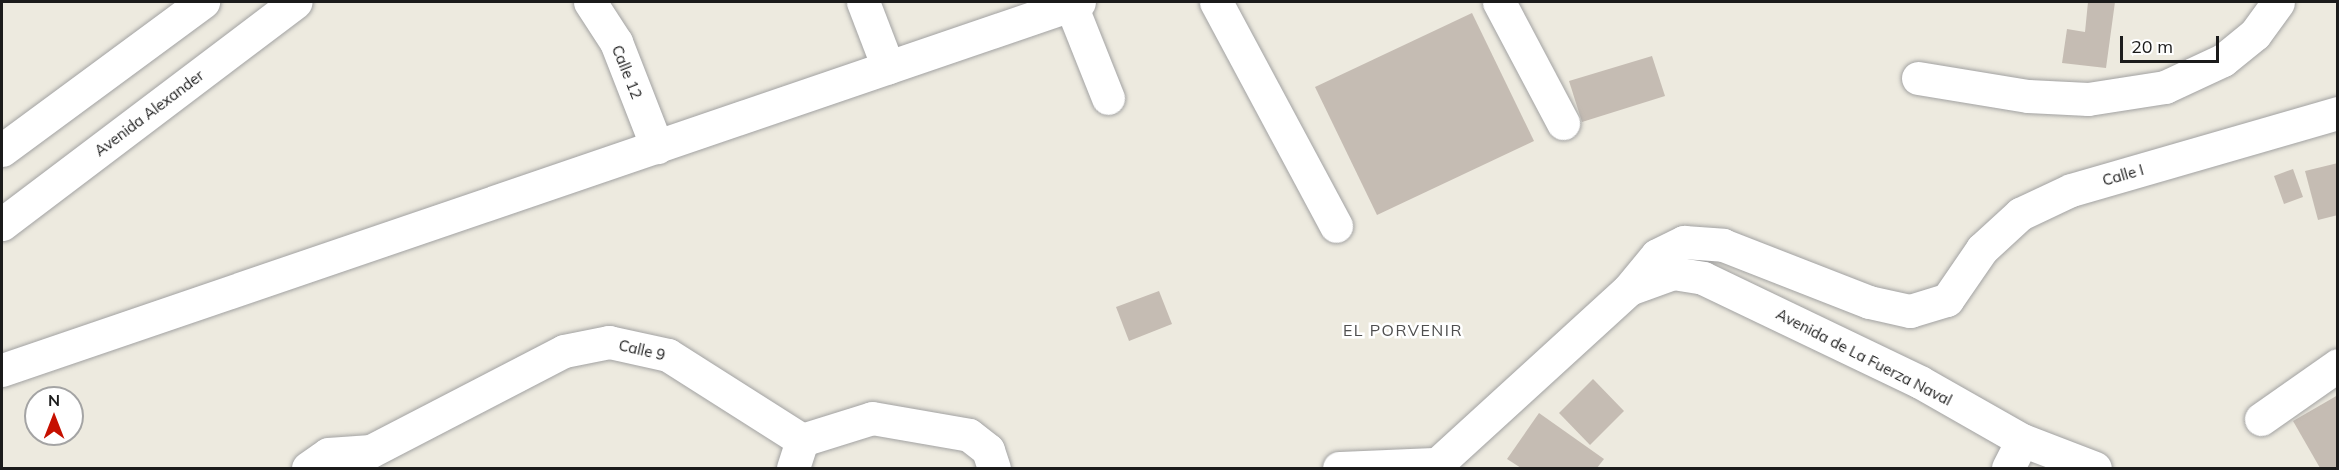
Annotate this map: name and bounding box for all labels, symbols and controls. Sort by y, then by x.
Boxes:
scale bar [2123,24,2222,62]
text: 20 m [2131,35,2173,58]
street label: Calle 12 [608,43,646,101]
street label: Avenida Alexander [91,66,207,160]
street label: Calle I [2100,161,2146,189]
street label: Avenida de La Fuerza Naval [1773,305,1955,409]
district label: EL PORVENIR [1343,320,1463,340]
street label: Calle 9 [617,336,667,364]
north arrow [24,386,84,446]
text: N [48,390,60,410]

